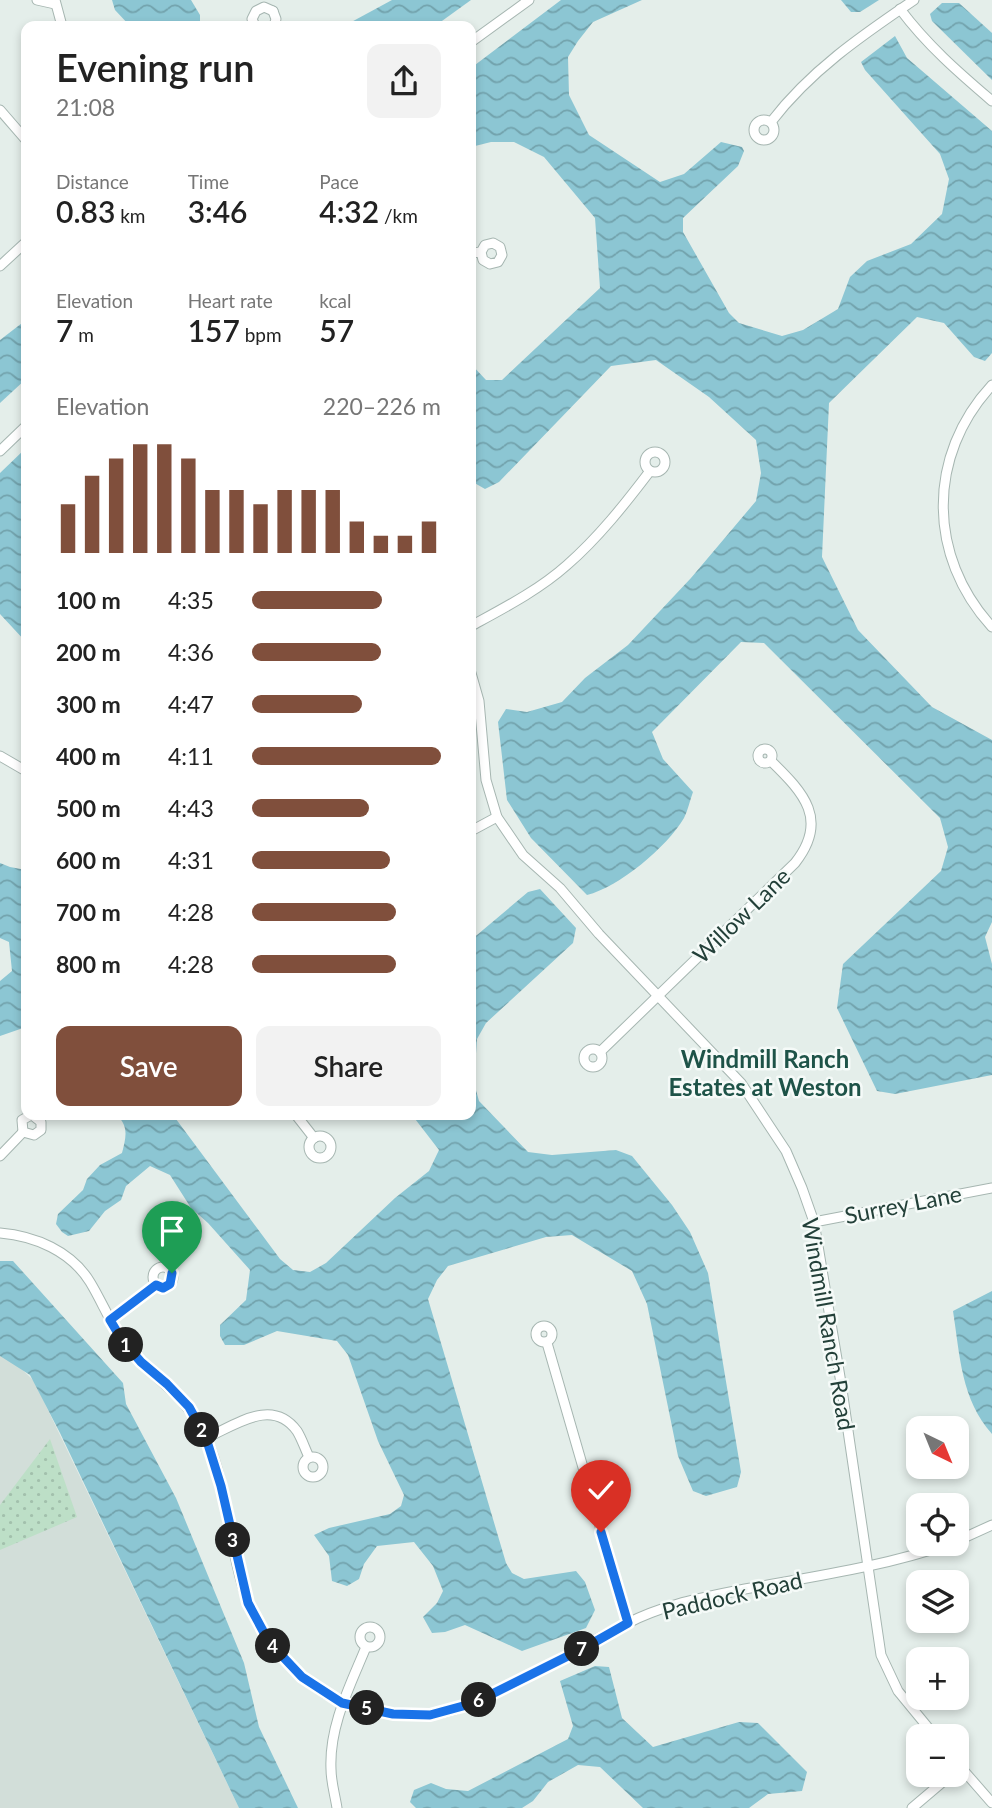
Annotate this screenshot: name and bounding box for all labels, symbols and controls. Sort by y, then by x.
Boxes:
text: Evening run [56,44,255,90]
button: share [367,44,441,118]
text: 21:08 [56,93,115,121]
text: Distance [56,170,129,193]
text: Time [188,170,229,193]
text: Pace [319,170,359,193]
text: 0.83 [56,193,115,229]
text: 3:46 [188,193,247,229]
text: 4:32 [319,193,379,229]
text: km [115,204,145,227]
text: /km [379,204,418,227]
text: Elevation [56,289,133,312]
text: Heart rate [188,289,273,312]
text: kcal [319,289,351,312]
text: 7 [56,312,73,348]
text: 157 [188,312,240,348]
text: 57 [319,312,354,348]
text: m [73,323,94,346]
text: bpm [240,323,282,346]
text: Elevation [56,392,149,420]
text: 220–226 m [323,392,441,420]
text: 100 m [56,586,121,614]
text: 4:35 [168,586,214,614]
text: 200 m [56,638,121,666]
text: 4:36 [168,638,214,666]
text: 300 m [56,690,121,718]
text: 4:47 [168,690,214,718]
text: 400 m [56,742,121,770]
text: 4:11 [168,742,214,770]
text: 500 m [56,794,121,822]
text: 4:43 [168,794,214,822]
text: 600 m [56,846,121,874]
text: 4:31 [168,846,214,874]
street label: Willow Lane [686,862,796,968]
text: 700 m [56,898,121,926]
text: 4:28 [168,898,214,926]
text: 800 m [56,950,121,978]
text: 4:28 [168,950,214,978]
button: Save [56,1026,242,1106]
button: Share [256,1026,441,1106]
district label: Windmill Ranch Estates at Weston [668,1044,862,1101]
street label: Surrey Lane [842,1179,964,1229]
pin [142,1201,202,1273]
icon: arrive [153,1212,191,1250]
street label: Windmill Ranch Road [797,1216,861,1432]
pin: 1 [108,1328,144,1362]
text: 1 [120,1333,131,1356]
pin: 2 [184,1412,220,1448]
north arrow [906,1416,970,1479]
map controls [906,1416,969,1787]
text: 2 [196,1418,207,1441]
pin [571,1460,631,1532]
icon: check [582,1471,620,1509]
button: locate [906,1493,969,1556]
pin: 3 [216,1522,250,1558]
text: 3 [227,1528,238,1551]
street label: Paddock Road [659,1565,805,1625]
button: layers [906,1570,969,1633]
pin: 4 [256,1628,290,1664]
pin: 7 [564,1632,600,1666]
text: 4 [267,1634,278,1657]
text: 7 [576,1637,587,1660]
button: + [906,1647,969,1710]
pin: 6 [462,1682,496,1718]
text: 6 [473,1688,484,1711]
pin: 5 [350,1690,384,1726]
text: 5 [361,1696,372,1719]
button: − [906,1724,969,1787]

